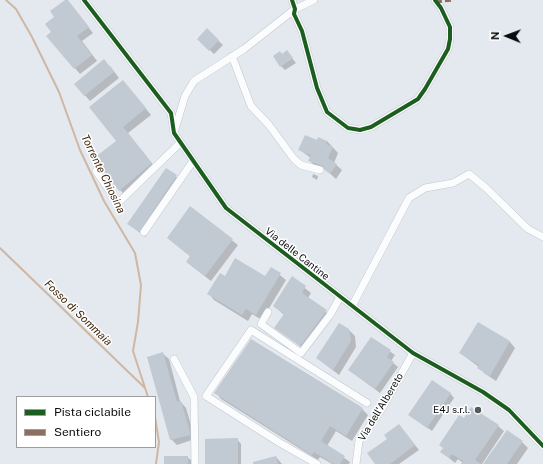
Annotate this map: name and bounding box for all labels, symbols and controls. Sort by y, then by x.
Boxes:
north arrow [487,16,527,56]
text: N [489,31,501,40]
water label: Torrente Chiosina [78,132,128,216]
street label: Via delle Cantine [262,225,332,283]
water label: Fosso di Sommaia [41,277,115,349]
street label: Via dell'Albereto [356,371,406,443]
legend [16,396,156,448]
place label: E4J s.r.l. [433,404,470,416]
text: Pista ciclabile [54,405,131,419]
marker: E4J s.r.l. [473,405,483,415]
text: Sentiero [54,425,101,439]

